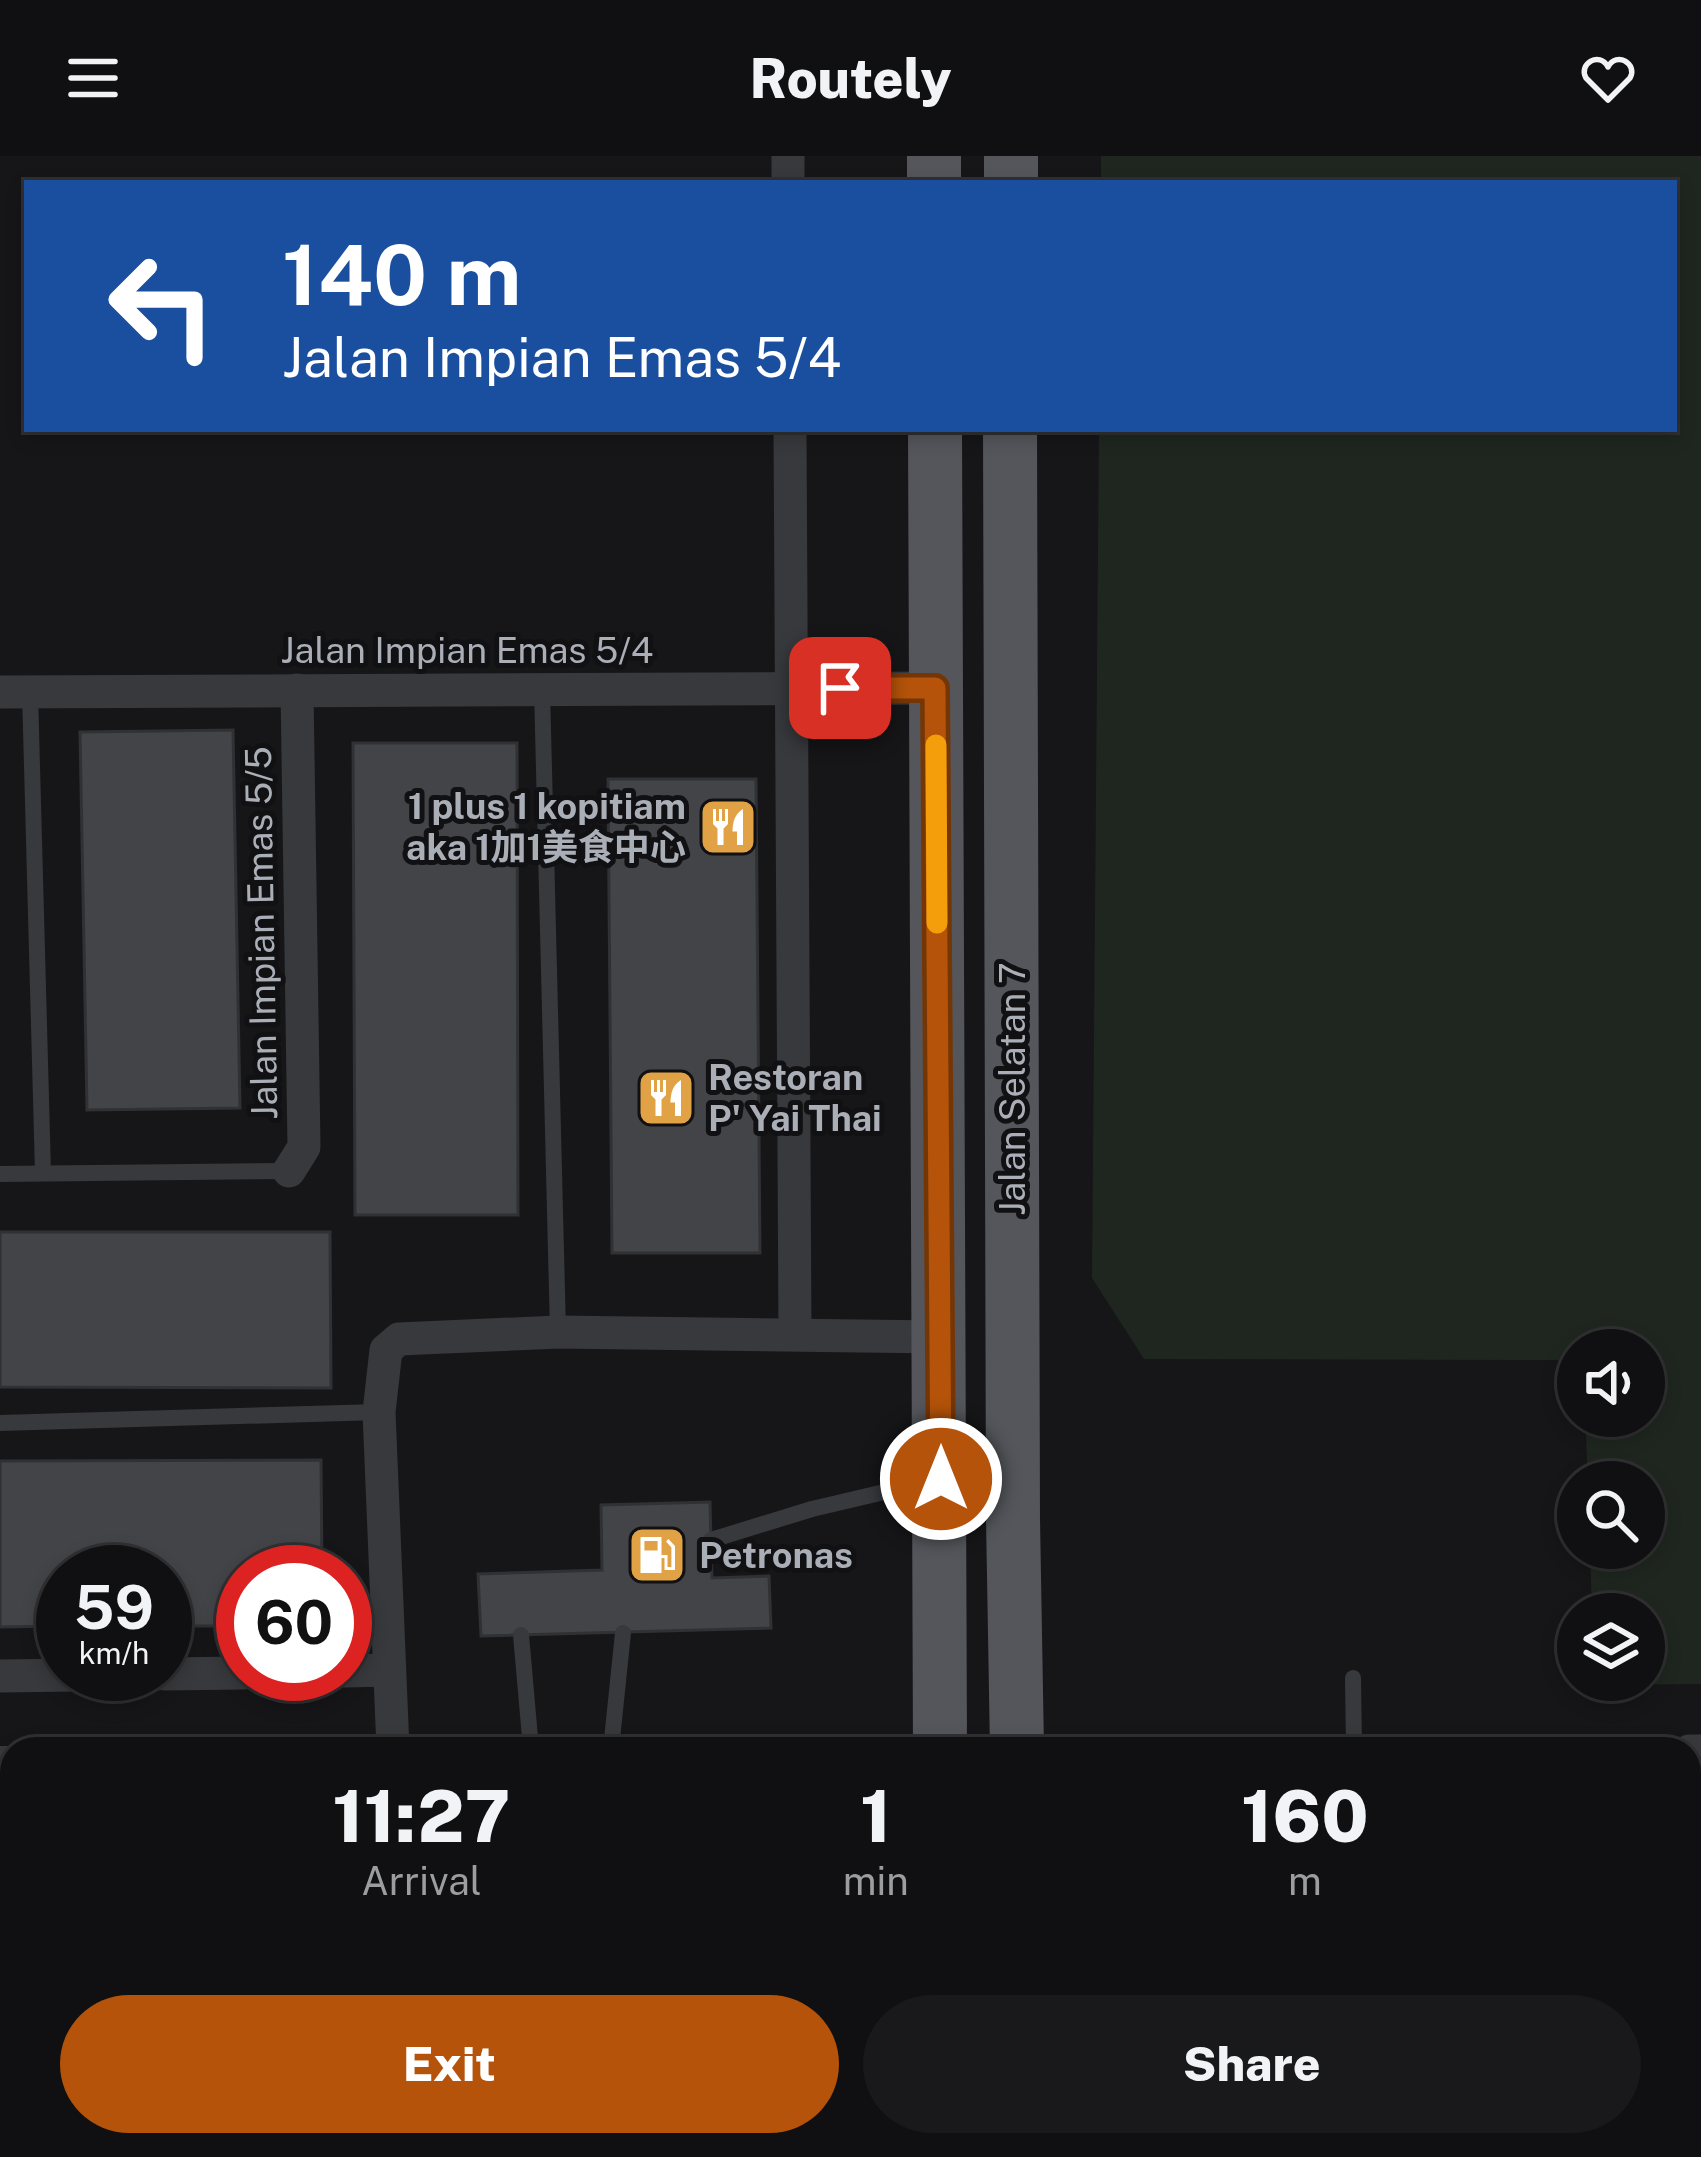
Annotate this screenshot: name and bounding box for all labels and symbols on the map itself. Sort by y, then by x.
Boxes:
street label: Jalan Impian Emas 5/4 [281,629,653,671]
pin [789,637,891,739]
street label: Jalan Impian Emas 5/5 [237,746,285,1120]
place label: 1 plus 1 kopitiam aka 1加1美食中心 [406,785,686,868]
restaurant icon: 1 plus 1 kopitiam aka 1加1美食中心 [697,796,759,858]
street label: Jalan Selatan 7 [991,962,1033,1216]
place label: Restoran P' Yai Thai [708,1056,882,1139]
restaurant icon: Restoran P' Yai Thai [635,1067,697,1129]
position arrow [878,1416,1004,1542]
fuel station icon: Petronas [626,1524,688,1586]
place label: Petronas [699,1534,853,1576]
speed limit sign: 60 [216,1545,372,1701]

